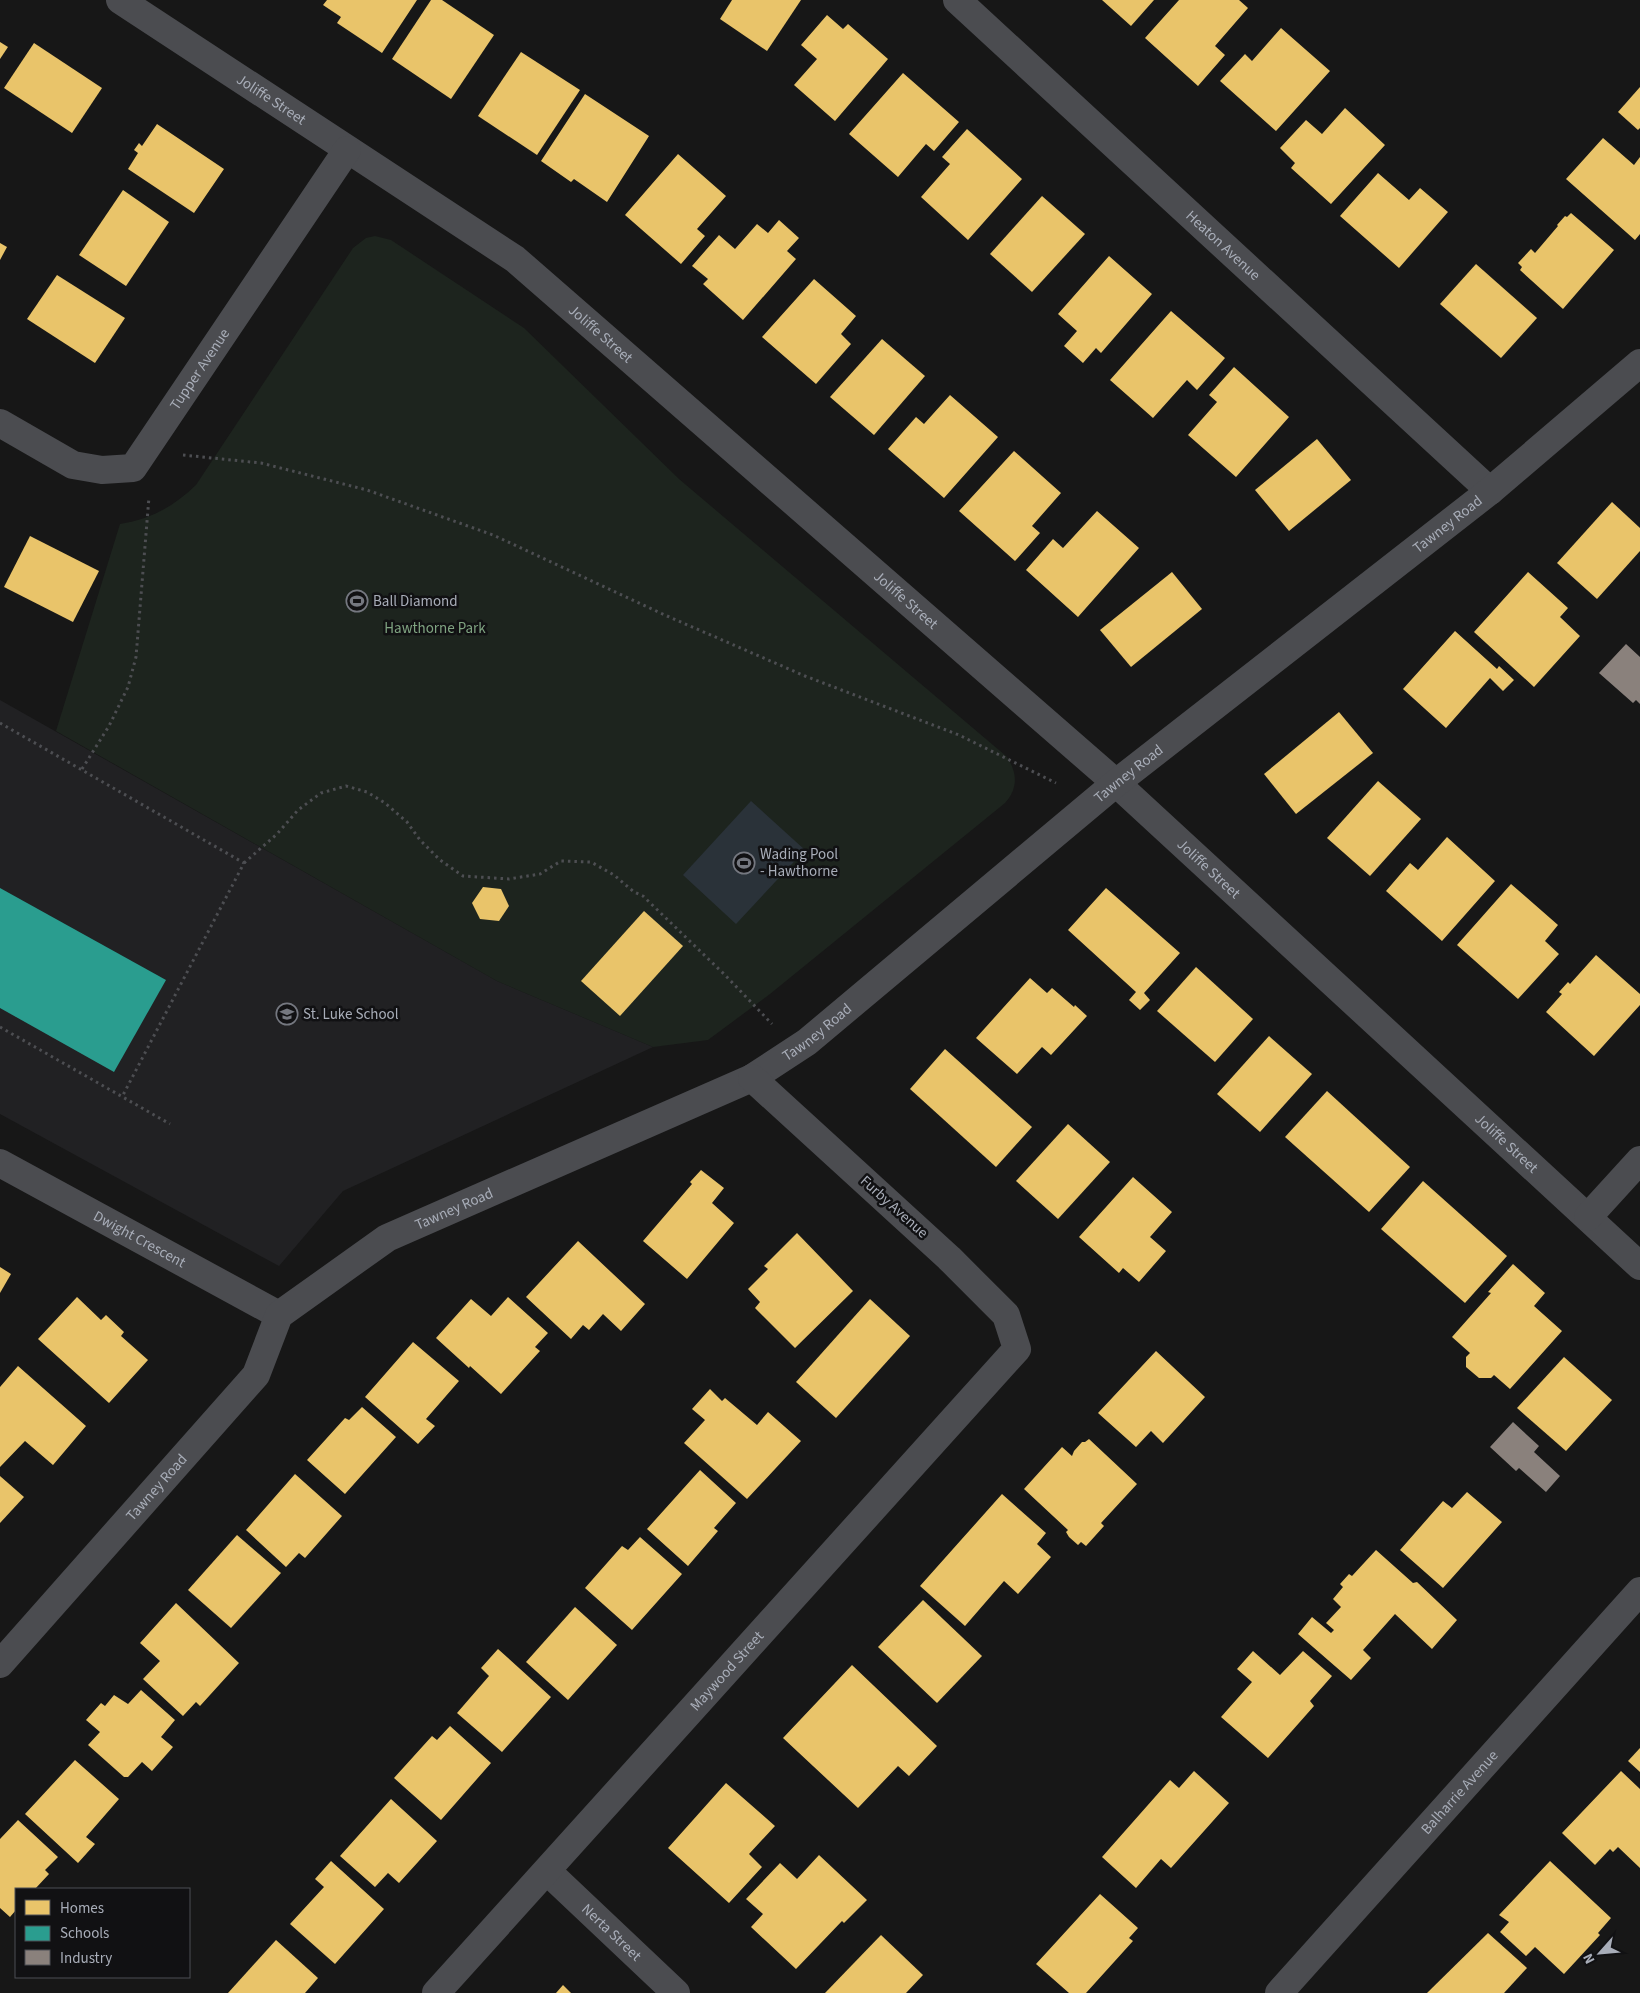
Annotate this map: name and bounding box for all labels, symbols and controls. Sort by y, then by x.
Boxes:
street label: Joliffe Street [232,69,310,130]
street label: Heaton Avenue [1181,205,1265,285]
street label: Joliffe Street [564,300,638,368]
street label: Tupper Avenue [165,324,235,414]
street label: Tawney Road [1408,490,1487,558]
street label: Joliffe Street [869,566,943,634]
sports icon: Ball Diamond [345,589,369,613]
place label: Ball Diamond [373,591,458,612]
park label: Hawthorne Park [384,618,486,639]
street label: Tawney Road [1089,740,1168,808]
street label: Joliffe Street [1173,834,1245,903]
place label: Wading Pool - Hawthorne [760,844,838,882]
sports icon: Wading Pool - Hawthorne [732,851,756,875]
street label: Tawney Road [778,998,856,1066]
school or university icon: St. Luke School [275,1002,299,1026]
place label: St. Luke School [303,1004,399,1025]
street label: Joliffe Street [1470,1108,1543,1178]
street label: Furby Avenue [855,1171,933,1243]
street label: Tawney Road [412,1182,496,1235]
street label: Dwight Crescent [90,1205,190,1273]
street label: Tawney Road [121,1449,192,1525]
street label: Maywood Street [685,1626,768,1715]
street label: Balharrie Avenue [1416,1745,1503,1839]
legend [15,1888,190,1978]
text: Homes [60,1898,104,1919]
street label: Nerta Street [577,1899,646,1966]
text: Schools [60,1923,109,1944]
north arrow [1575,1928,1625,1978]
text: Industry [60,1948,112,1969]
text: N [1578,1950,1600,1967]

